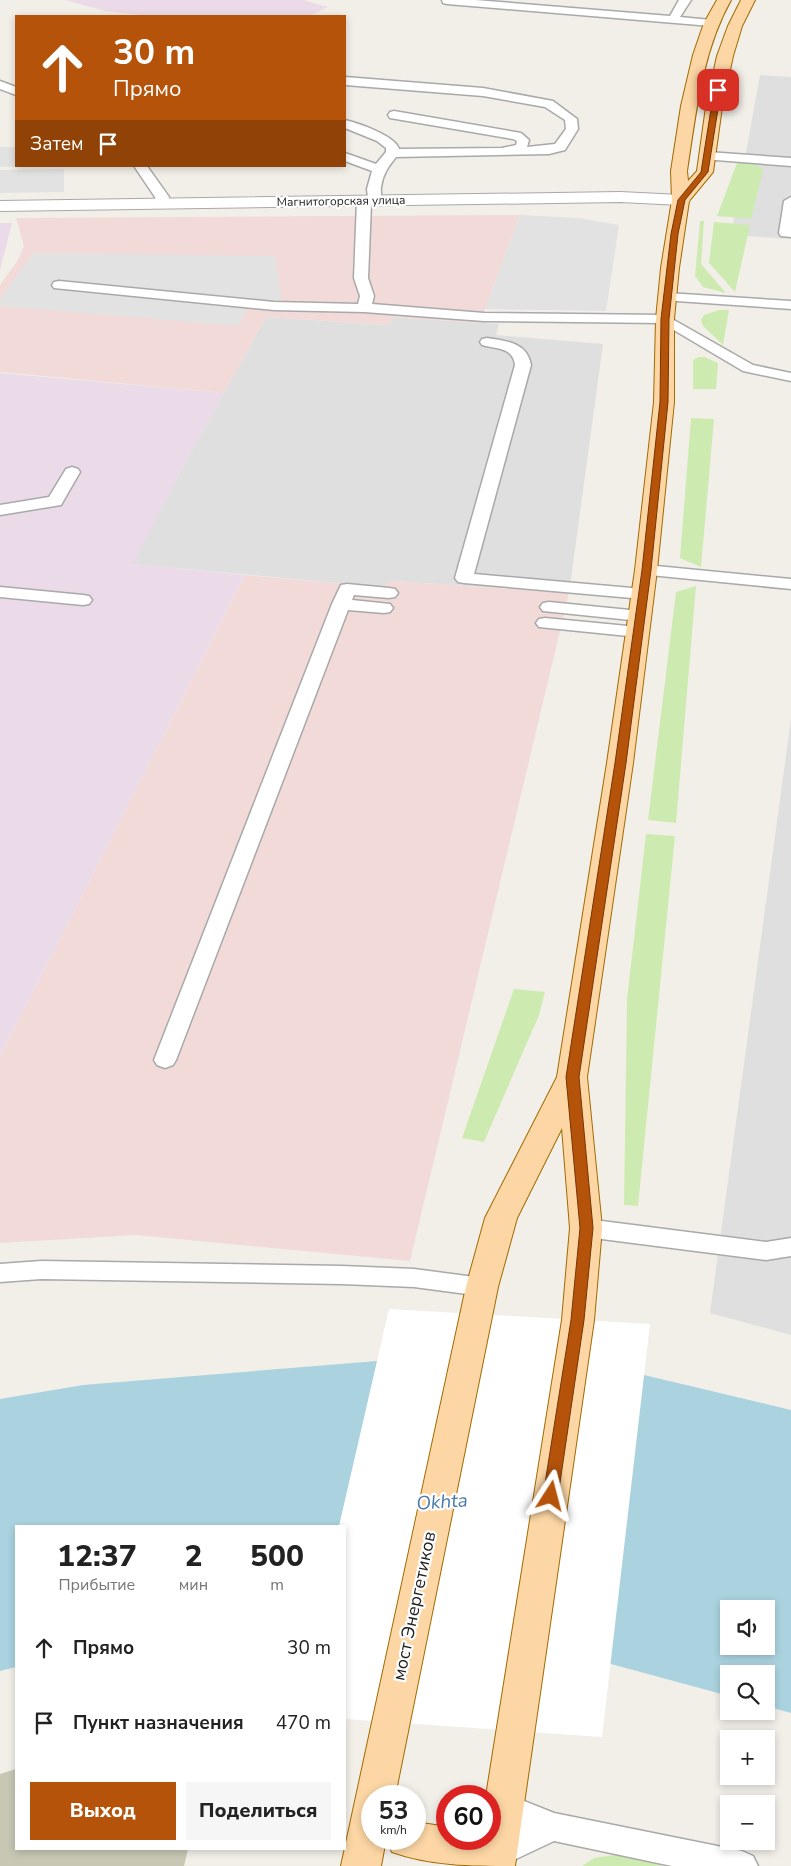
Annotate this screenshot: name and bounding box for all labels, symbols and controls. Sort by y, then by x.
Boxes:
text: 30 m [113,29,195,76]
icon: ahead [30,35,95,100]
pin [697,69,739,111]
text: Прямо [113,74,182,104]
icon: arrive [704,76,732,104]
icon: arrive [94,130,122,158]
text: Затем [30,131,84,157]
street label: Магнитогорская улица [277,192,405,210]
position arrow [524,1469,576,1521]
water label: Okhta [415,1487,469,1517]
street label: мост Энергетиков [386,1529,442,1683]
text: 12:37 [57,1536,137,1577]
text: 2 [184,1536,202,1577]
text: 500 [250,1536,304,1577]
text: Прибытие [58,1574,135,1596]
text: мин [179,1574,208,1596]
text: m [270,1574,284,1596]
map controls [720,1600,775,1850]
button: sound [720,1600,775,1655]
icon: ahead [30,1634,58,1662]
text: Прямо [73,1635,134,1661]
text: 30 m [287,1635,331,1661]
button: search [720,1665,775,1720]
icon: arrive [30,1709,58,1737]
text: Пункт назначения [73,1710,244,1736]
text: 470 m [276,1710,331,1736]
button: + [720,1730,775,1785]
button: Выход [30,1782,176,1840]
button: Поделиться [186,1782,331,1840]
speed limit sign: 60 [436,1785,501,1850]
text: 53 [378,1794,409,1828]
button: − [720,1795,775,1850]
text: km/h [380,1822,407,1838]

